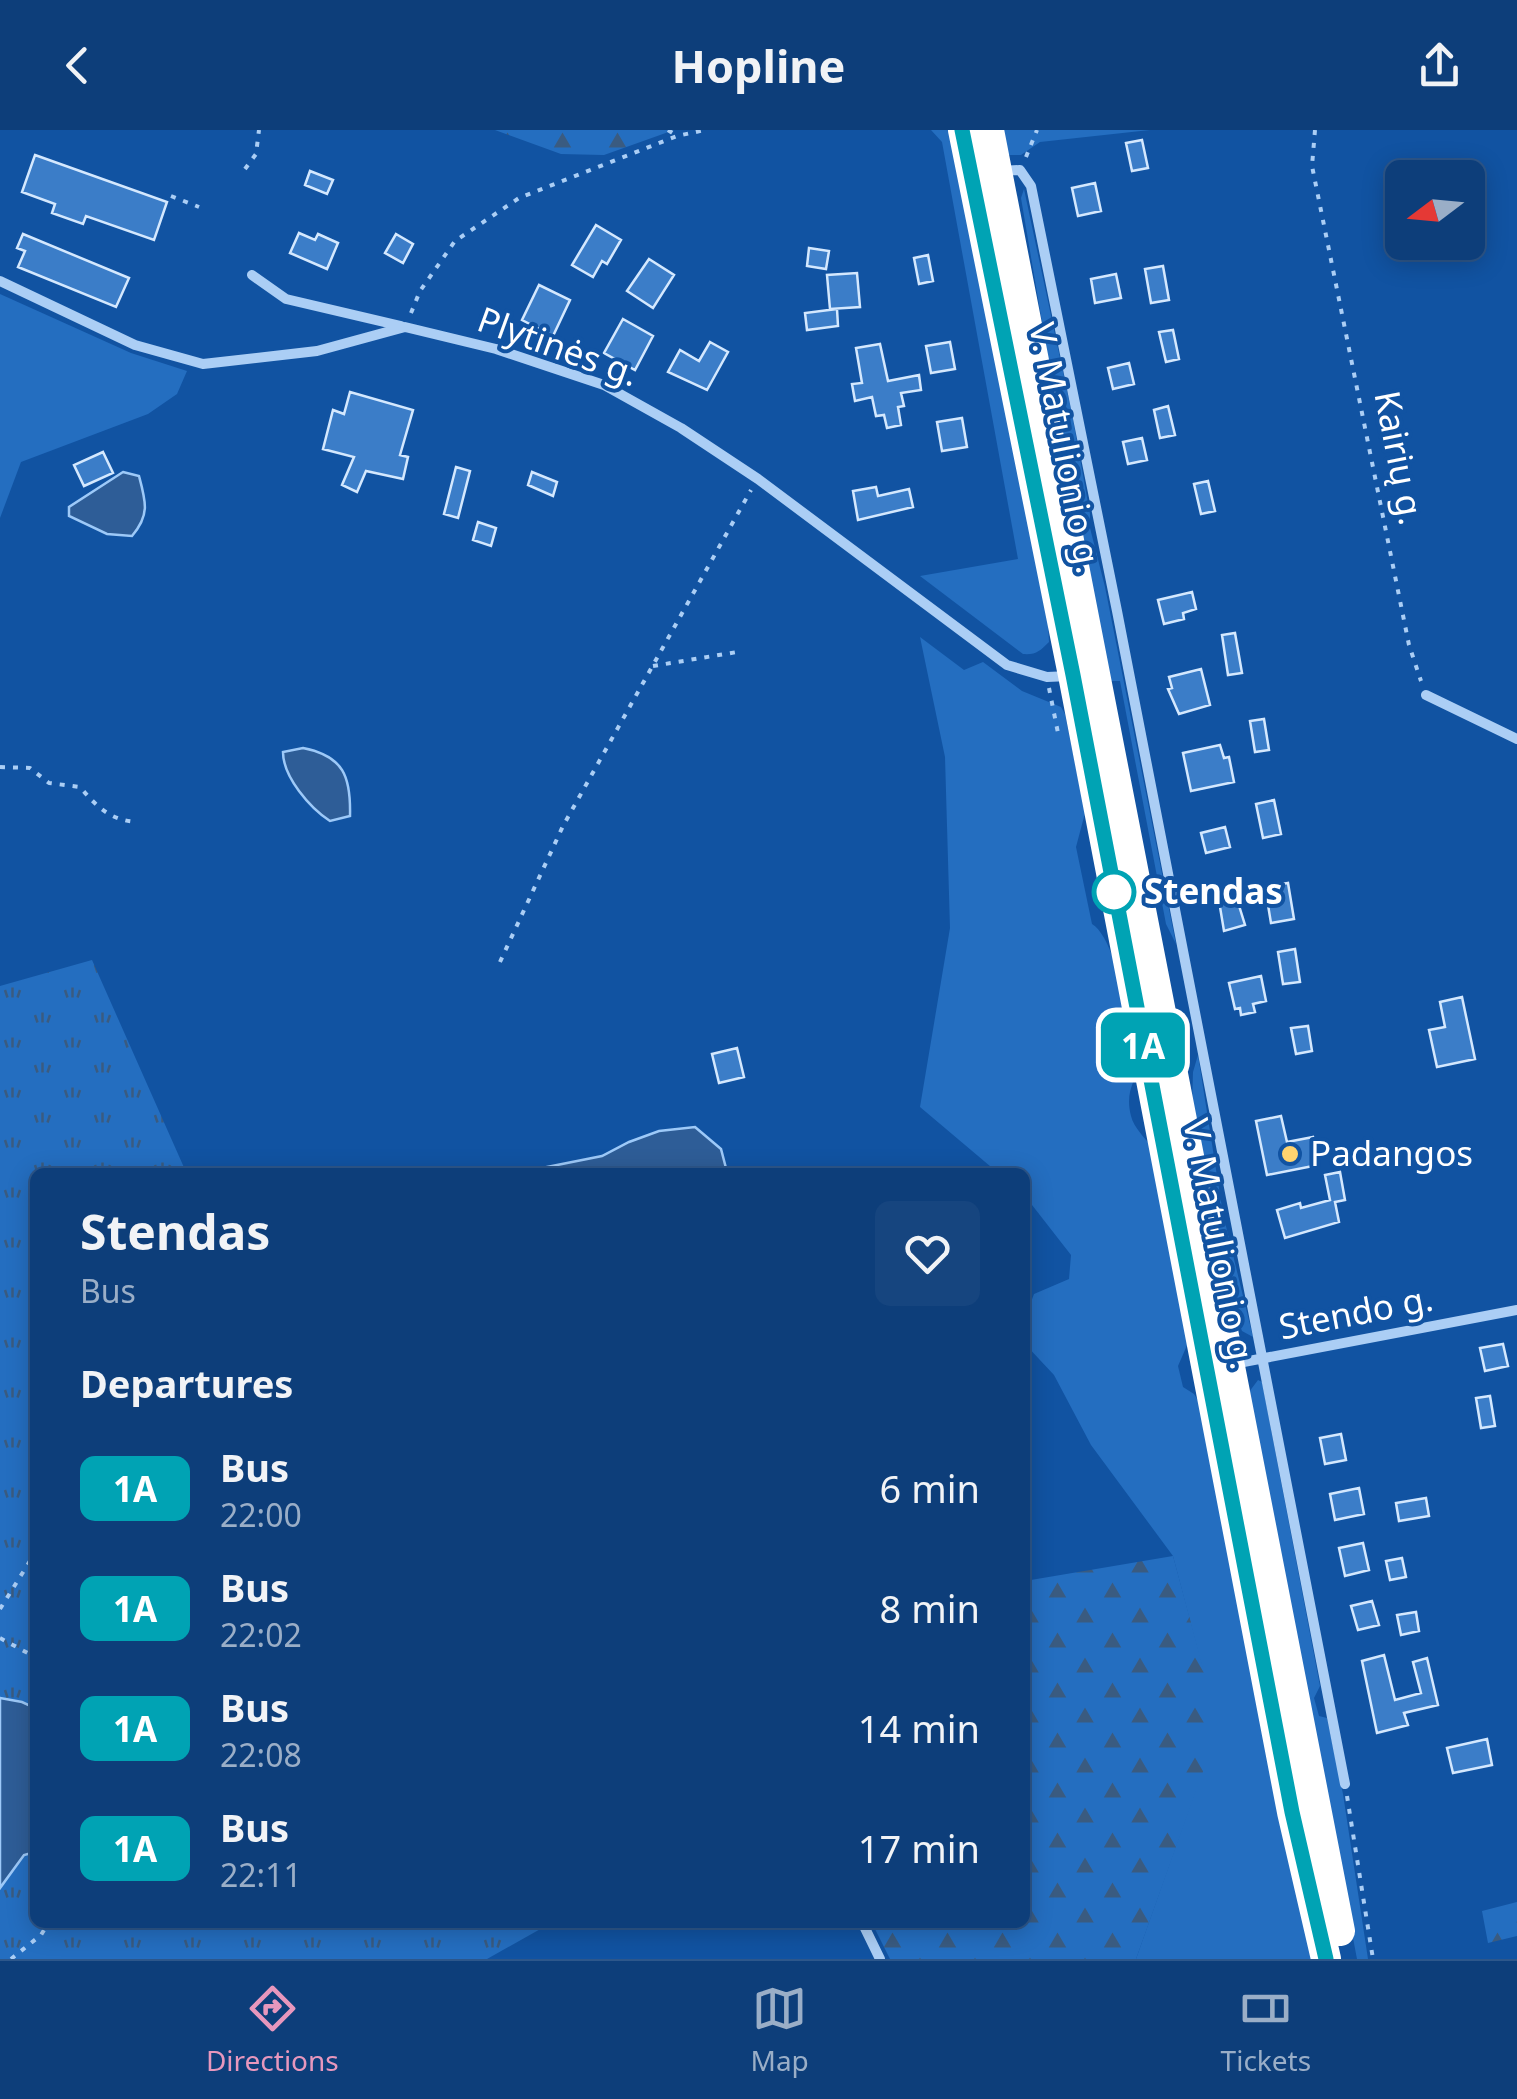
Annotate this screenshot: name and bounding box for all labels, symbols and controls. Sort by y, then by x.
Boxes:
text: Hopline [672,35,845,96]
icon: back [50,38,105,93]
icon: share [1412,38,1467,93]
north arrow [1385,160,1485,260]
map controls [1385,160,1485,260]
street label: Plytinės g. [472,295,645,396]
street label: V. Matulionio g. [1019,318,1114,577]
street label: Kairių g. [1364,387,1436,529]
place label: Stendas [1144,867,1283,914]
marker: Stendas [1093,871,1135,913]
line badge: 1A [1098,1012,1188,1078]
text: 1A [1121,1022,1165,1069]
street label: V. Matulionio g. [1173,1114,1268,1373]
place label: Padangos [1310,1129,1473,1176]
marker: Padangos [1279,1143,1301,1165]
text: Stendas [80,1199,270,1264]
button: heart [875,1201,980,1306]
text: Bus [80,1269,136,1312]
street label: Stendo g. [1275,1274,1437,1349]
text: Departures [80,1357,293,1409]
text: Bus [220,1441,289,1493]
text: 6 min [880,1462,980,1514]
text: 1A [113,1465,157,1512]
text: 22:00 [220,1493,302,1536]
text: Bus [220,1561,289,1613]
text: 8 min [880,1582,980,1634]
text: 1A [113,1585,157,1632]
text: 22:02 [220,1613,302,1656]
text: Bus [220,1681,289,1733]
text: 14 min [858,1702,980,1754]
text: 1A [113,1705,157,1752]
text: 22:08 [220,1733,302,1776]
text: Bus [220,1801,289,1853]
text: 17 min [858,1822,980,1874]
text: 1A [113,1825,157,1872]
text: 22:11 [220,1853,302,1896]
tab: Directions [206,1981,339,2079]
tab: Map [751,1981,809,2079]
tab: Tickets [1221,1981,1311,2079]

